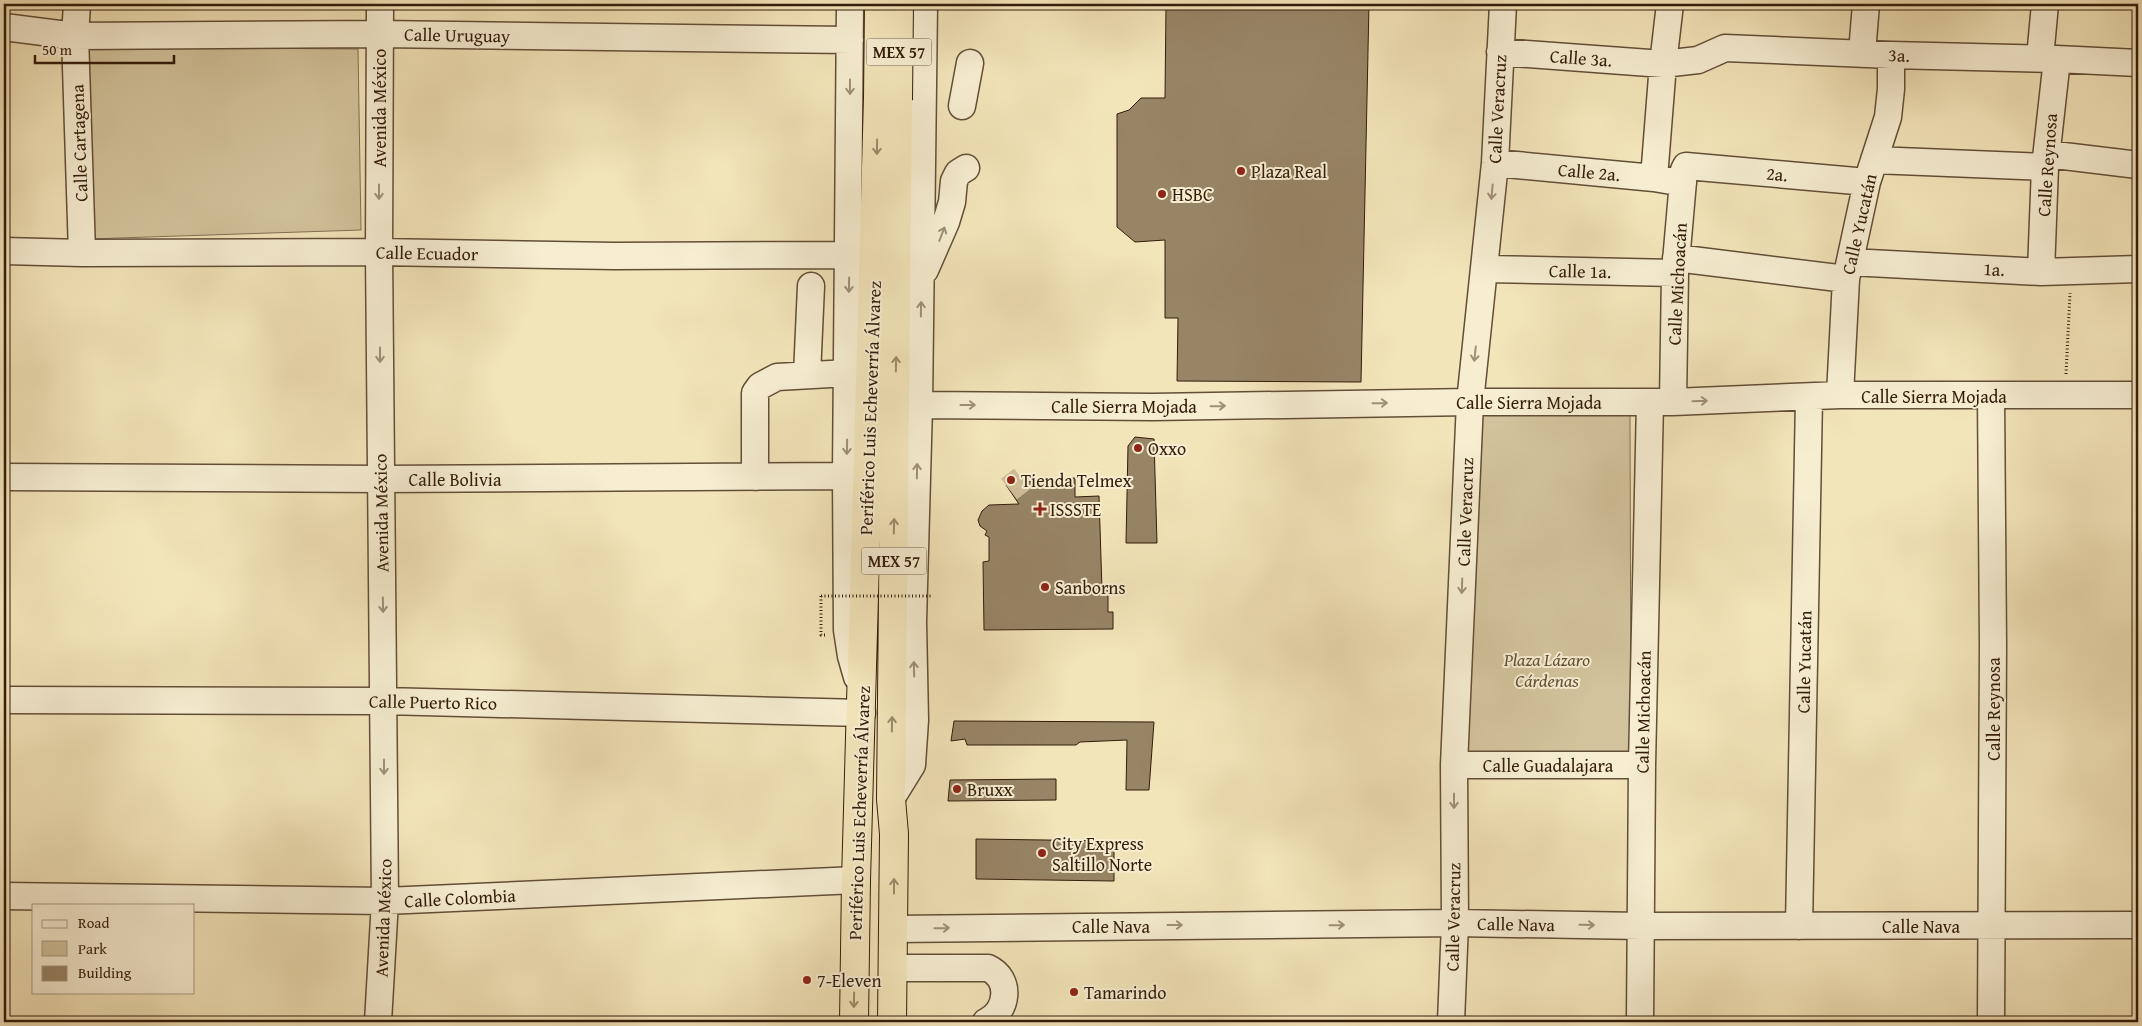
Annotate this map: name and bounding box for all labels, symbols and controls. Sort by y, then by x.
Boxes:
street label: Calle Uruguay [404,21,510,49]
scale bar [35,32,174,64]
road number: MEX 57 [866,38,932,66]
text: 50 m [42,39,73,60]
street label: 3a. [1888,41,1910,69]
street label: Calle 3a. [1549,42,1613,74]
street label: Avenida México [366,49,393,167]
street label: Calle Veracruz [1481,54,1513,164]
one-way arrow [845,79,855,95]
street label: Calle Cartagena [63,83,95,202]
street label: Calle Reynosa [2030,112,2064,218]
one-way arrow [872,138,882,155]
street label: Calle 2a. [1557,156,1621,188]
place label: Plaza Real [1251,158,1327,185]
street label: 2a. [1765,160,1789,188]
marker: Plaza Real [1235,165,1247,177]
street label: Calle Yucatán [1834,171,1884,277]
place label: HSBC [1172,181,1213,208]
one-way arrow [374,184,384,200]
one-way arrow [1487,184,1497,200]
marker: HSBC [1156,188,1168,200]
street label: Calle Michoacán [1660,222,1694,346]
one-way arrow [938,227,947,242]
street label: Calle Ecuador [376,239,479,267]
street label: 1a. [1983,255,2005,283]
street label: Calle 1a. [1549,257,1611,285]
one-way arrow [844,276,854,293]
street label: Periférico Luis Echeverría Álvarez [852,280,888,536]
one-way arrow [916,301,925,317]
one-way arrow [1470,345,1480,361]
one-way arrow [375,346,385,363]
one-way arrow [891,356,901,372]
street label: Calle Sierra Mojada [1861,383,2007,410]
street label: Calle Sierra Mojada [1456,389,1602,416]
street label: Calle Sierra Mojada [1051,393,1197,420]
one-way arrow [1692,396,1708,406]
one-way arrow [1372,399,1388,408]
one-way arrow [960,400,976,410]
one-way arrow [1210,401,1226,411]
place label: Oxxo [1148,435,1186,462]
one-way arrow [842,439,852,455]
marker: Oxxo [1132,442,1144,454]
street label: Avenida México [366,453,396,573]
street label: Calle Veracruz [1450,457,1480,567]
one-way arrow [912,464,922,480]
street label: Calle Bolivia [409,466,502,493]
place label: Tienda Telmex [1021,467,1133,494]
marker: Tienda Telmex [1005,474,1017,486]
place label: ISSSTE [1050,496,1101,523]
marker: ISSSTE [1034,503,1046,515]
one-way arrow [889,519,899,535]
road number: MEX 57 [862,548,926,574]
place label: Sanborns [1055,574,1126,601]
one-way arrow [1457,578,1466,594]
marker: Sanborns [1039,581,1051,593]
one-way arrow [378,596,388,613]
street label: Calle Yucatán [1790,610,1818,714]
park label: Plaza Lázaro Cárdenas [1503,646,1590,694]
street label: Calle Michoacán [1628,650,1658,774]
street label: Calle Reynosa [1980,657,2007,761]
one-way arrow [909,661,919,678]
street label: Periférico Luis Echeverría Álvarez [841,685,877,941]
street label: Calle Puerto Rico [369,687,497,717]
one-way arrow [887,716,897,732]
street label: Calle Guadalajara [1483,752,1614,779]
one-way arrow [379,759,389,775]
place label: Bruxx [967,776,1014,803]
marker: Bruxx [951,783,963,795]
one-way arrow [1449,792,1459,808]
place label: City Express Saltillo Norte [1052,830,1152,878]
marker: City Express Saltillo Norte [1036,847,1048,859]
street label: Avenida México [367,858,399,978]
street label: Calle Veracruz [1439,862,1467,972]
one-way arrow [889,878,899,894]
street label: Calle Colombia [404,882,517,914]
legend [32,904,195,994]
street label: Calle Nava [1477,910,1556,938]
text: Road [78,912,109,933]
street label: Calle Nava [1072,913,1150,940]
street label: Calle Nava [1882,913,1960,940]
one-way arrow [1166,920,1182,930]
one-way arrow [1328,920,1345,930]
one-way arrow [1578,920,1595,930]
one-way arrow [934,923,950,933]
text: Park [78,938,107,959]
text: Building [78,962,132,983]
place label: 7-Eleven [817,967,882,994]
marker: 7-Eleven [801,974,813,986]
place label: Tamarindo [1084,979,1166,1006]
marker: Tamarindo [1068,986,1080,998]
one-way arrow [850,992,859,1008]

